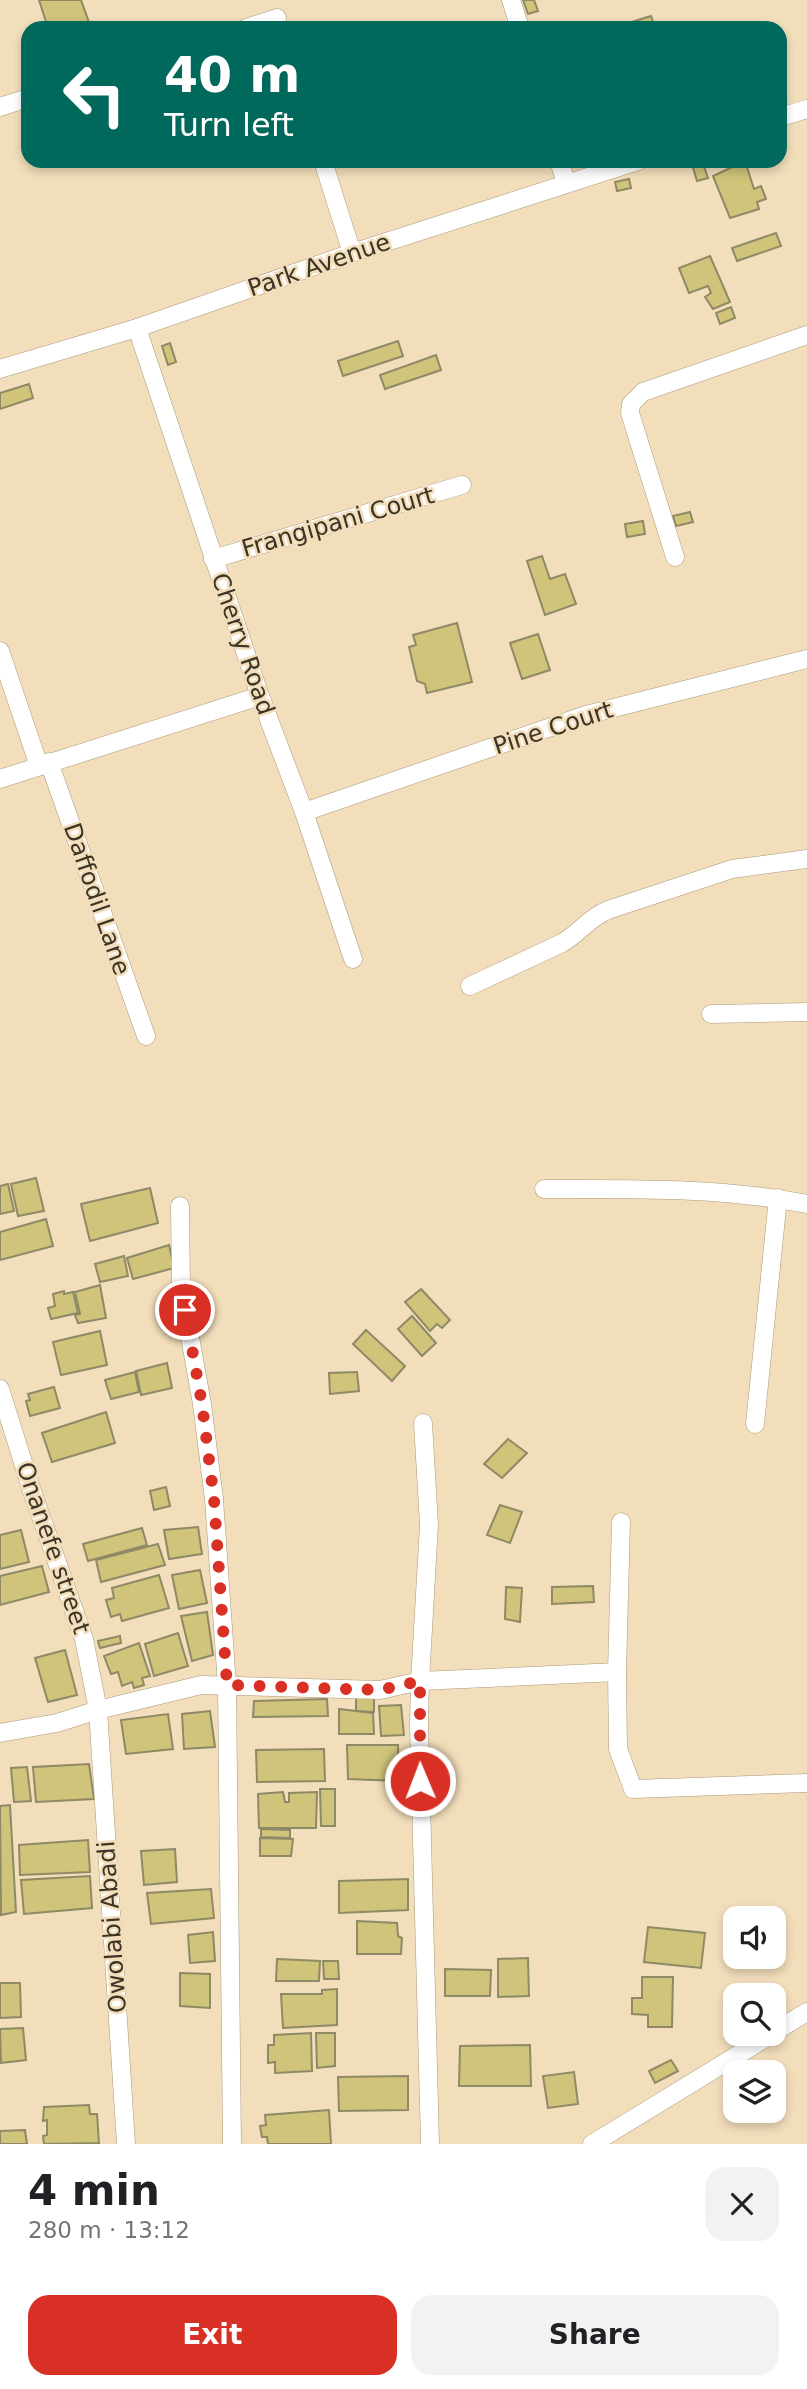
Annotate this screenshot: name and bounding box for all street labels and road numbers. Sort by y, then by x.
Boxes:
street label: Park Avenue [244,228,394,302]
street label: Frangipani Court [238,481,438,563]
street label: Cherry Road [206,569,280,719]
street label: Pine Court [490,696,616,760]
street label: Daffodil Lane [58,819,136,979]
street label: Onanefe street [10,1458,96,1638]
street label: Owolabi Abadi [92,1840,132,2014]

